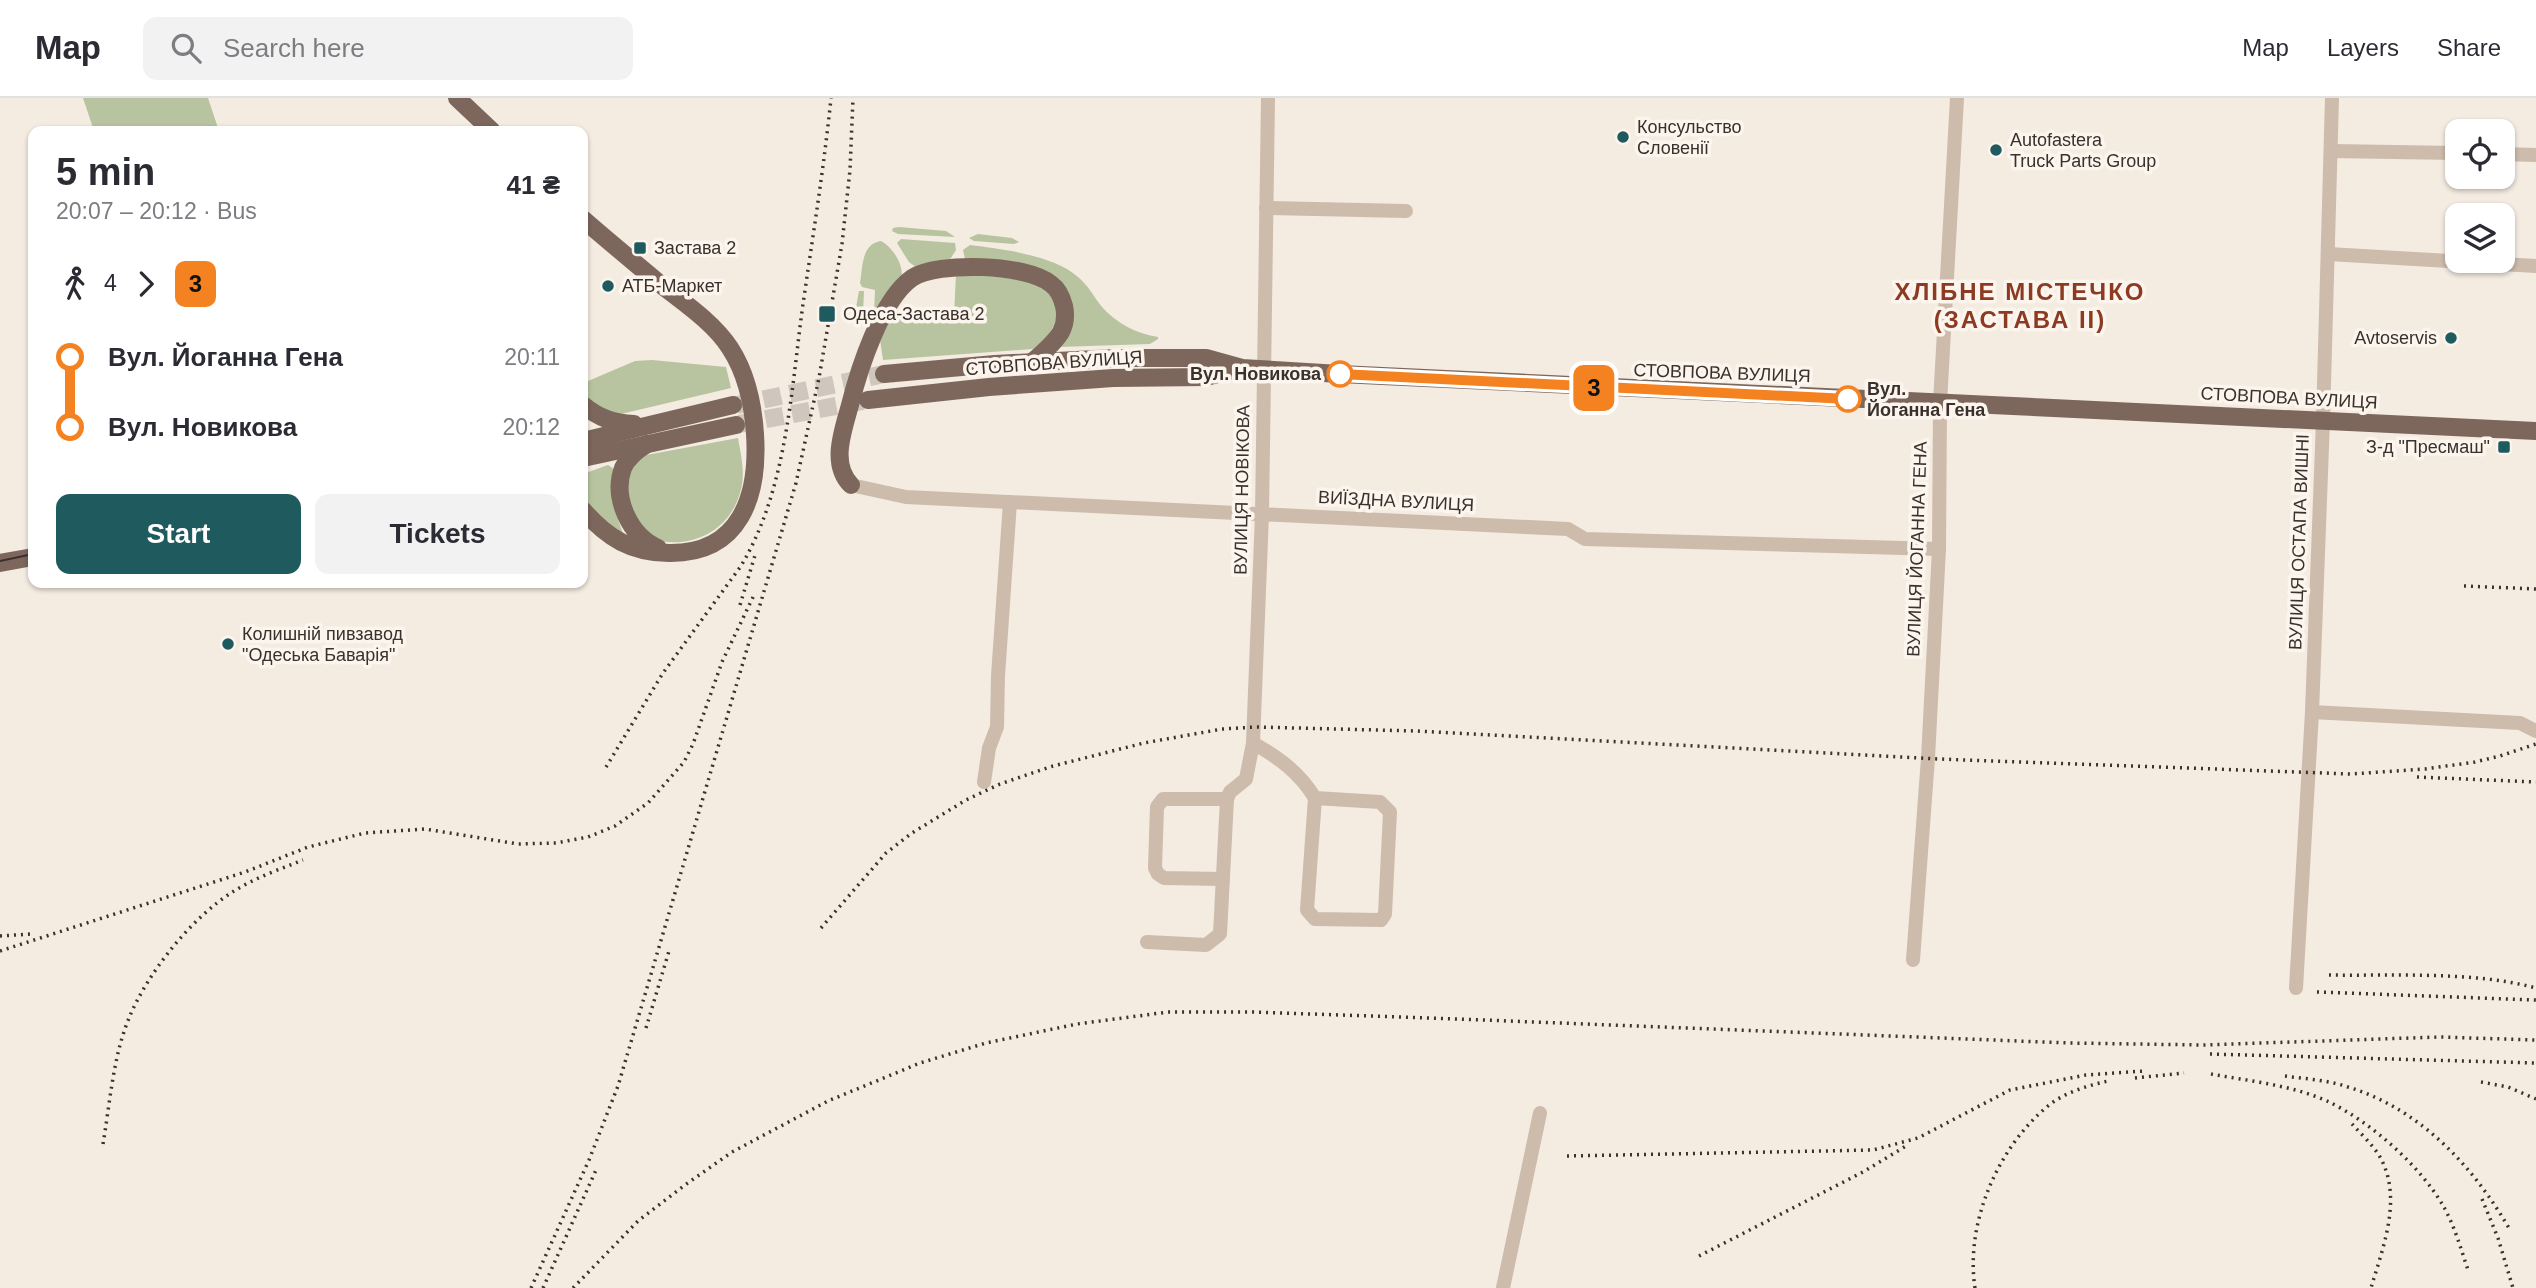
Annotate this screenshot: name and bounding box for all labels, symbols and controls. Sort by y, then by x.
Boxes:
search box [143,17,633,80]
text: Map [35,29,101,66]
icon: search [167,29,205,67]
text: Search here [223,33,365,63]
text: Map [2242,34,2289,61]
text: Layers [2327,34,2399,61]
text: Share [2437,34,2501,61]
place label: Консульство Словенії [1637,117,1742,158]
map controls [2445,119,2515,273]
button: locate [2445,119,2515,189]
marker: Консульство Словенії [1615,129,1631,145]
place label: Autofastera Truck Parts Group [2010,130,2156,171]
marker: Autofastera Truck Parts Group [1988,142,2004,158]
text: 5 min [56,151,155,193]
text: 41 ₴ [507,170,560,200]
text: 20:07 – 20:12 · Bus [56,198,257,224]
button: layers [2445,203,2515,273]
place label: Застава 2 [654,238,736,258]
marker: Застава 2 [632,240,648,256]
icon: walk [56,265,94,303]
icon: forward [127,265,165,303]
text: 4 [104,270,117,296]
text: 3 [189,270,202,297]
place label: АТБ-Маркет [622,276,722,296]
marker: АТБ-Маркет [600,278,616,294]
district label: ХЛІБНЕ МІСТЕЧКО (ЗАСТАВА ІІ) [1894,278,2146,333]
marker: Одеса-Застава 2 [817,304,837,324]
place label: Одеса-Застава 2 [843,304,984,324]
place label: Avtoservis [2354,328,2437,348]
marker: Avtoservis [2443,330,2459,346]
text: Вул. Йоганна Гена [108,342,343,372]
text: 20:11 [504,344,560,370]
street label: СТОВПОВА ВУЛИЦЯ [965,347,1143,379]
street label: СТОВПОВА ВУЛИЦЯ [1633,360,1811,386]
marker: Вул. Новикова [1327,361,1353,387]
place label: Вул. Новикова [1190,364,1322,384]
line badge: 3 [1571,365,1617,411]
text: 3 [1587,374,1601,401]
place label: Вул. Йоганна Гена [1867,379,1986,420]
street label: СТОВПОВА ВУЛИЦЯ [2200,383,2378,413]
marker: Вул. Йоганна Гена [1835,386,1861,412]
street label: ВУЛИЦЯ НОВІКОВА [1231,405,1253,575]
text: Вул. Новикова [108,412,297,442]
text: 20:12 [502,414,560,440]
street label: ВУЛИЦЯ ОСТАПА ВИШНІ [2285,434,2313,650]
place label: З-д "Пресмаш" [2366,437,2490,457]
marker: З-д "Пресмаш" [2496,439,2512,455]
street label: ВУЛИЦЯ ЙОГАННА ГЕНА [1902,441,1931,657]
street label: ВИЇЗДНА ВУЛИЦЯ [1317,487,1475,515]
button: Start [56,494,301,574]
button: Tickets [315,494,560,574]
place label: Колишній пивзавод "Одеська Баварія" [242,624,403,665]
marker: Колишній пивзавод "Одеська Баварія" [220,636,236,652]

